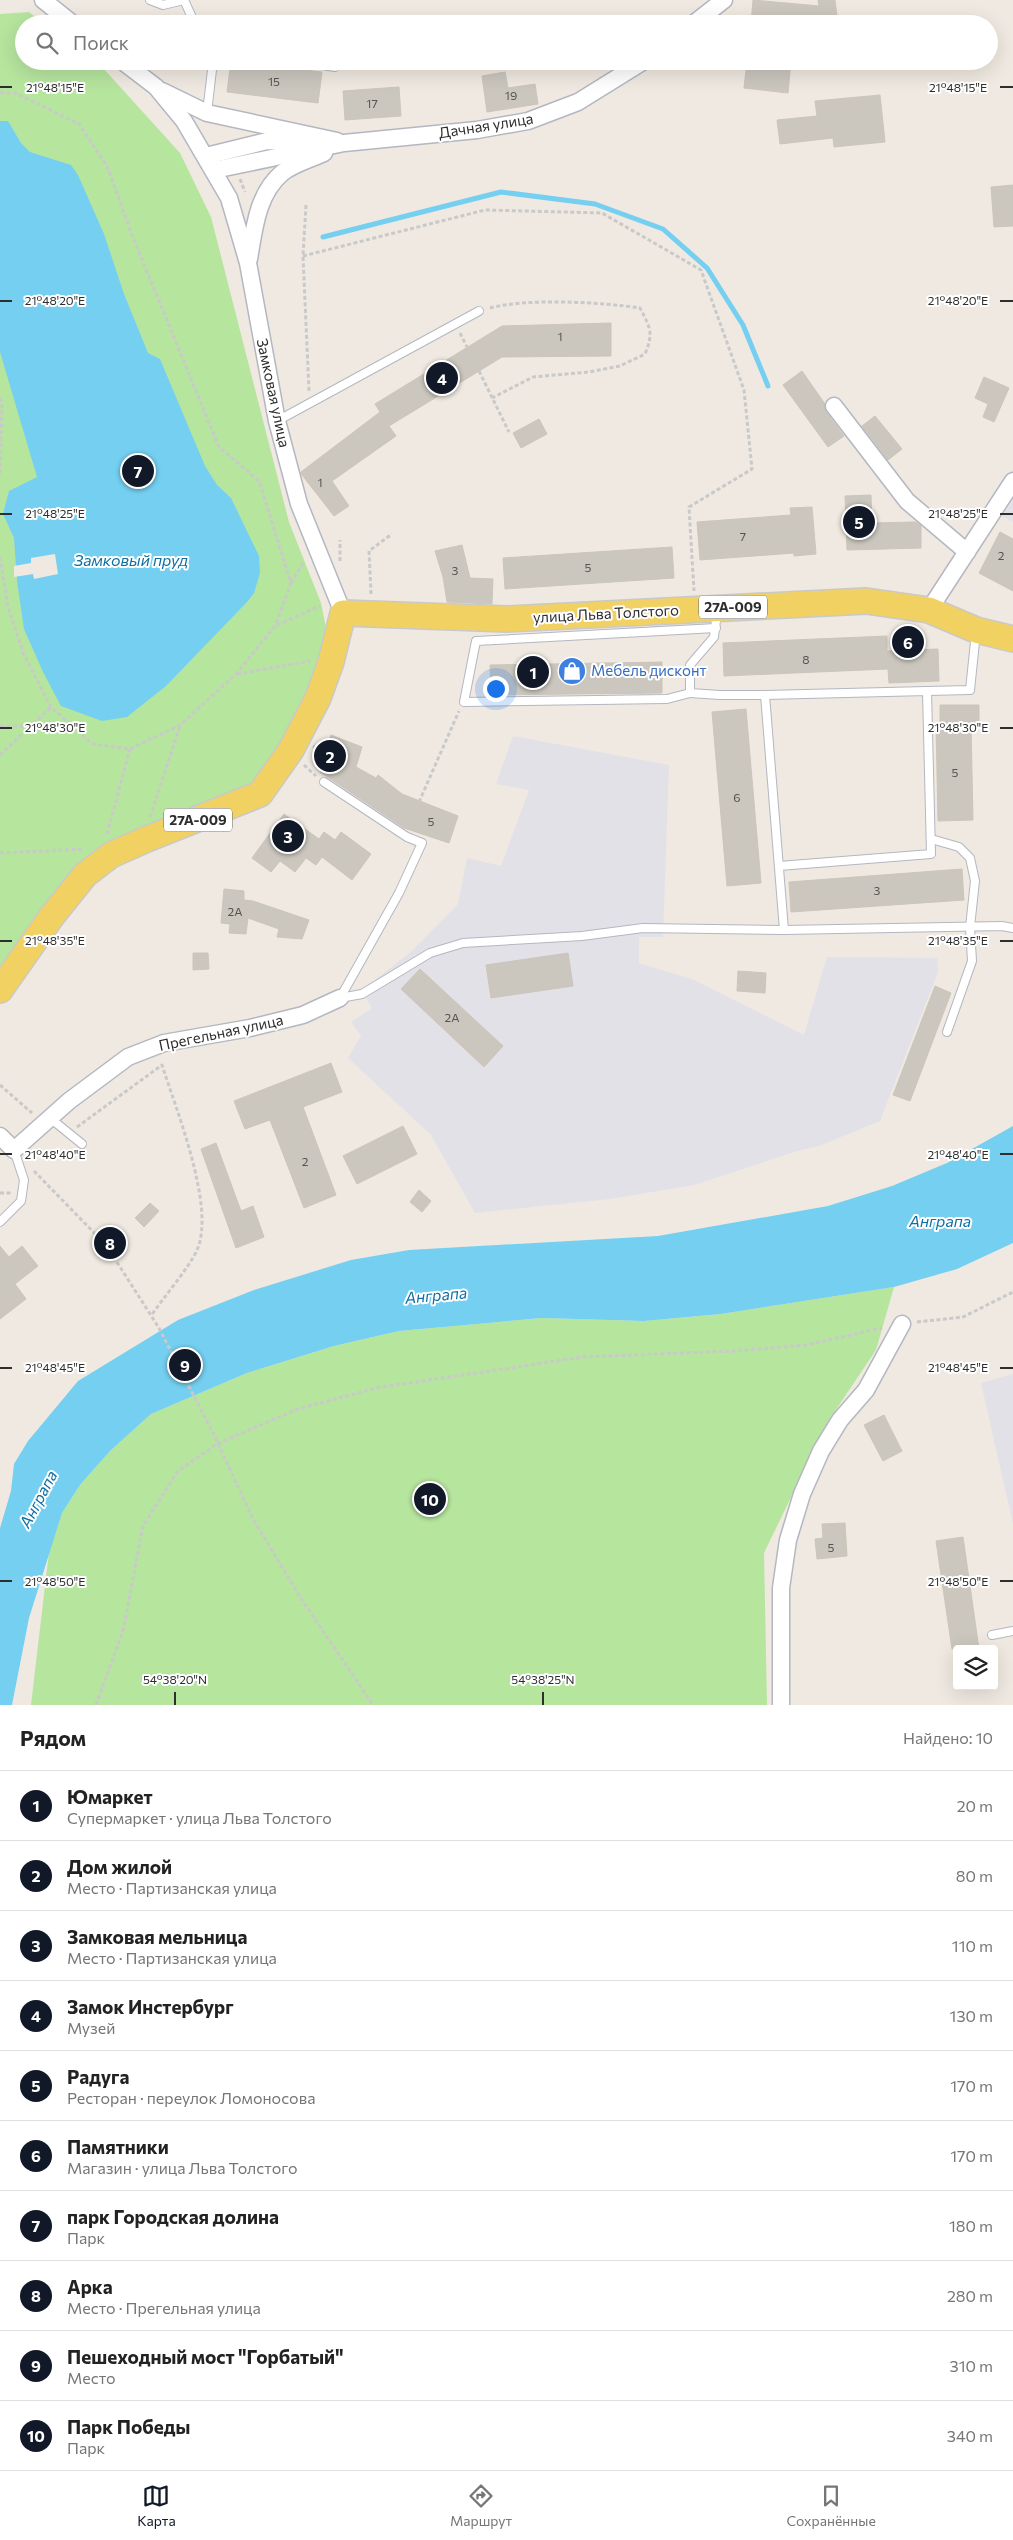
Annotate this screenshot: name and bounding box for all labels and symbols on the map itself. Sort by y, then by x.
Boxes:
house number: 15 [268,74,280,88]
text: 21°48'15"E [26,80,84,94]
text: 21°48'15"E [929,80,987,94]
house number: 19 [505,88,517,102]
house number: 17 [366,96,378,110]
street label: Дачная улица [437,109,534,141]
text: 21°48'20"E [25,293,85,307]
text: 21°48'20"E [928,293,988,307]
house number: 1 [557,329,563,343]
street label: Замковая улица [254,337,294,449]
pin: 4 [426,359,458,397]
pin: 7 [122,452,154,490]
house number: 1 [317,475,323,489]
pin: 5 [843,503,875,541]
text: 21°48'25"E [25,506,85,520]
text: 21°48'25"E [928,506,988,520]
house number: 7 [740,529,746,543]
house number: 2 [998,548,1005,562]
water label: Замковый пруд [74,550,188,569]
house number: 5 [585,560,592,574]
house number: 3 [452,563,459,577]
road number: 27А-009 [699,596,767,618]
street label: улица Льва Толстого [532,600,679,626]
pin: 6 [892,623,924,661]
house number: 8 [802,652,810,666]
pin: 1 [517,653,549,691]
shop icon: Мебель дисконт [557,656,587,686]
place label: Мебель дисконт [591,661,707,679]
your location [483,676,509,702]
text: 21°48'30"E [25,720,85,734]
text: 21°48'30"E [928,720,988,734]
pin: 2 [314,737,346,775]
house number: 5 [952,765,959,779]
house number: 6 [733,790,741,804]
road number: 27А-009 [164,808,232,832]
house number: 5 [428,814,435,828]
pin: 3 [272,817,304,855]
house number: 3 [874,883,881,897]
house number: 2А [228,904,242,918]
text: 21°48'35"E [25,933,85,947]
text: 21°48'35"E [928,933,988,947]
street label: Прегельная улица [157,1010,285,1054]
house number: 2А [445,1010,459,1024]
text: 21°48'40"E [24,1147,86,1161]
text: 21°48'40"E [927,1147,989,1161]
house number: 2 [302,1154,309,1168]
water label: Анграпа [908,1211,971,1230]
pin: 8 [94,1224,126,1262]
water label: Анграпа [403,1282,468,1307]
pin: 9 [169,1346,201,1384]
text: 21°48'45"E [25,1360,85,1374]
text: 21°48'45"E [928,1360,988,1374]
water label: Анграпа [14,1467,61,1532]
pin: 10 [414,1480,446,1518]
house number: 5 [828,1540,835,1554]
text: 21°48'50"E [25,1574,85,1588]
text: 21°48'50"E [928,1574,988,1588]
text: 54°38'20"N [143,1672,207,1686]
text: 54°38'25"N [511,1672,575,1686]

